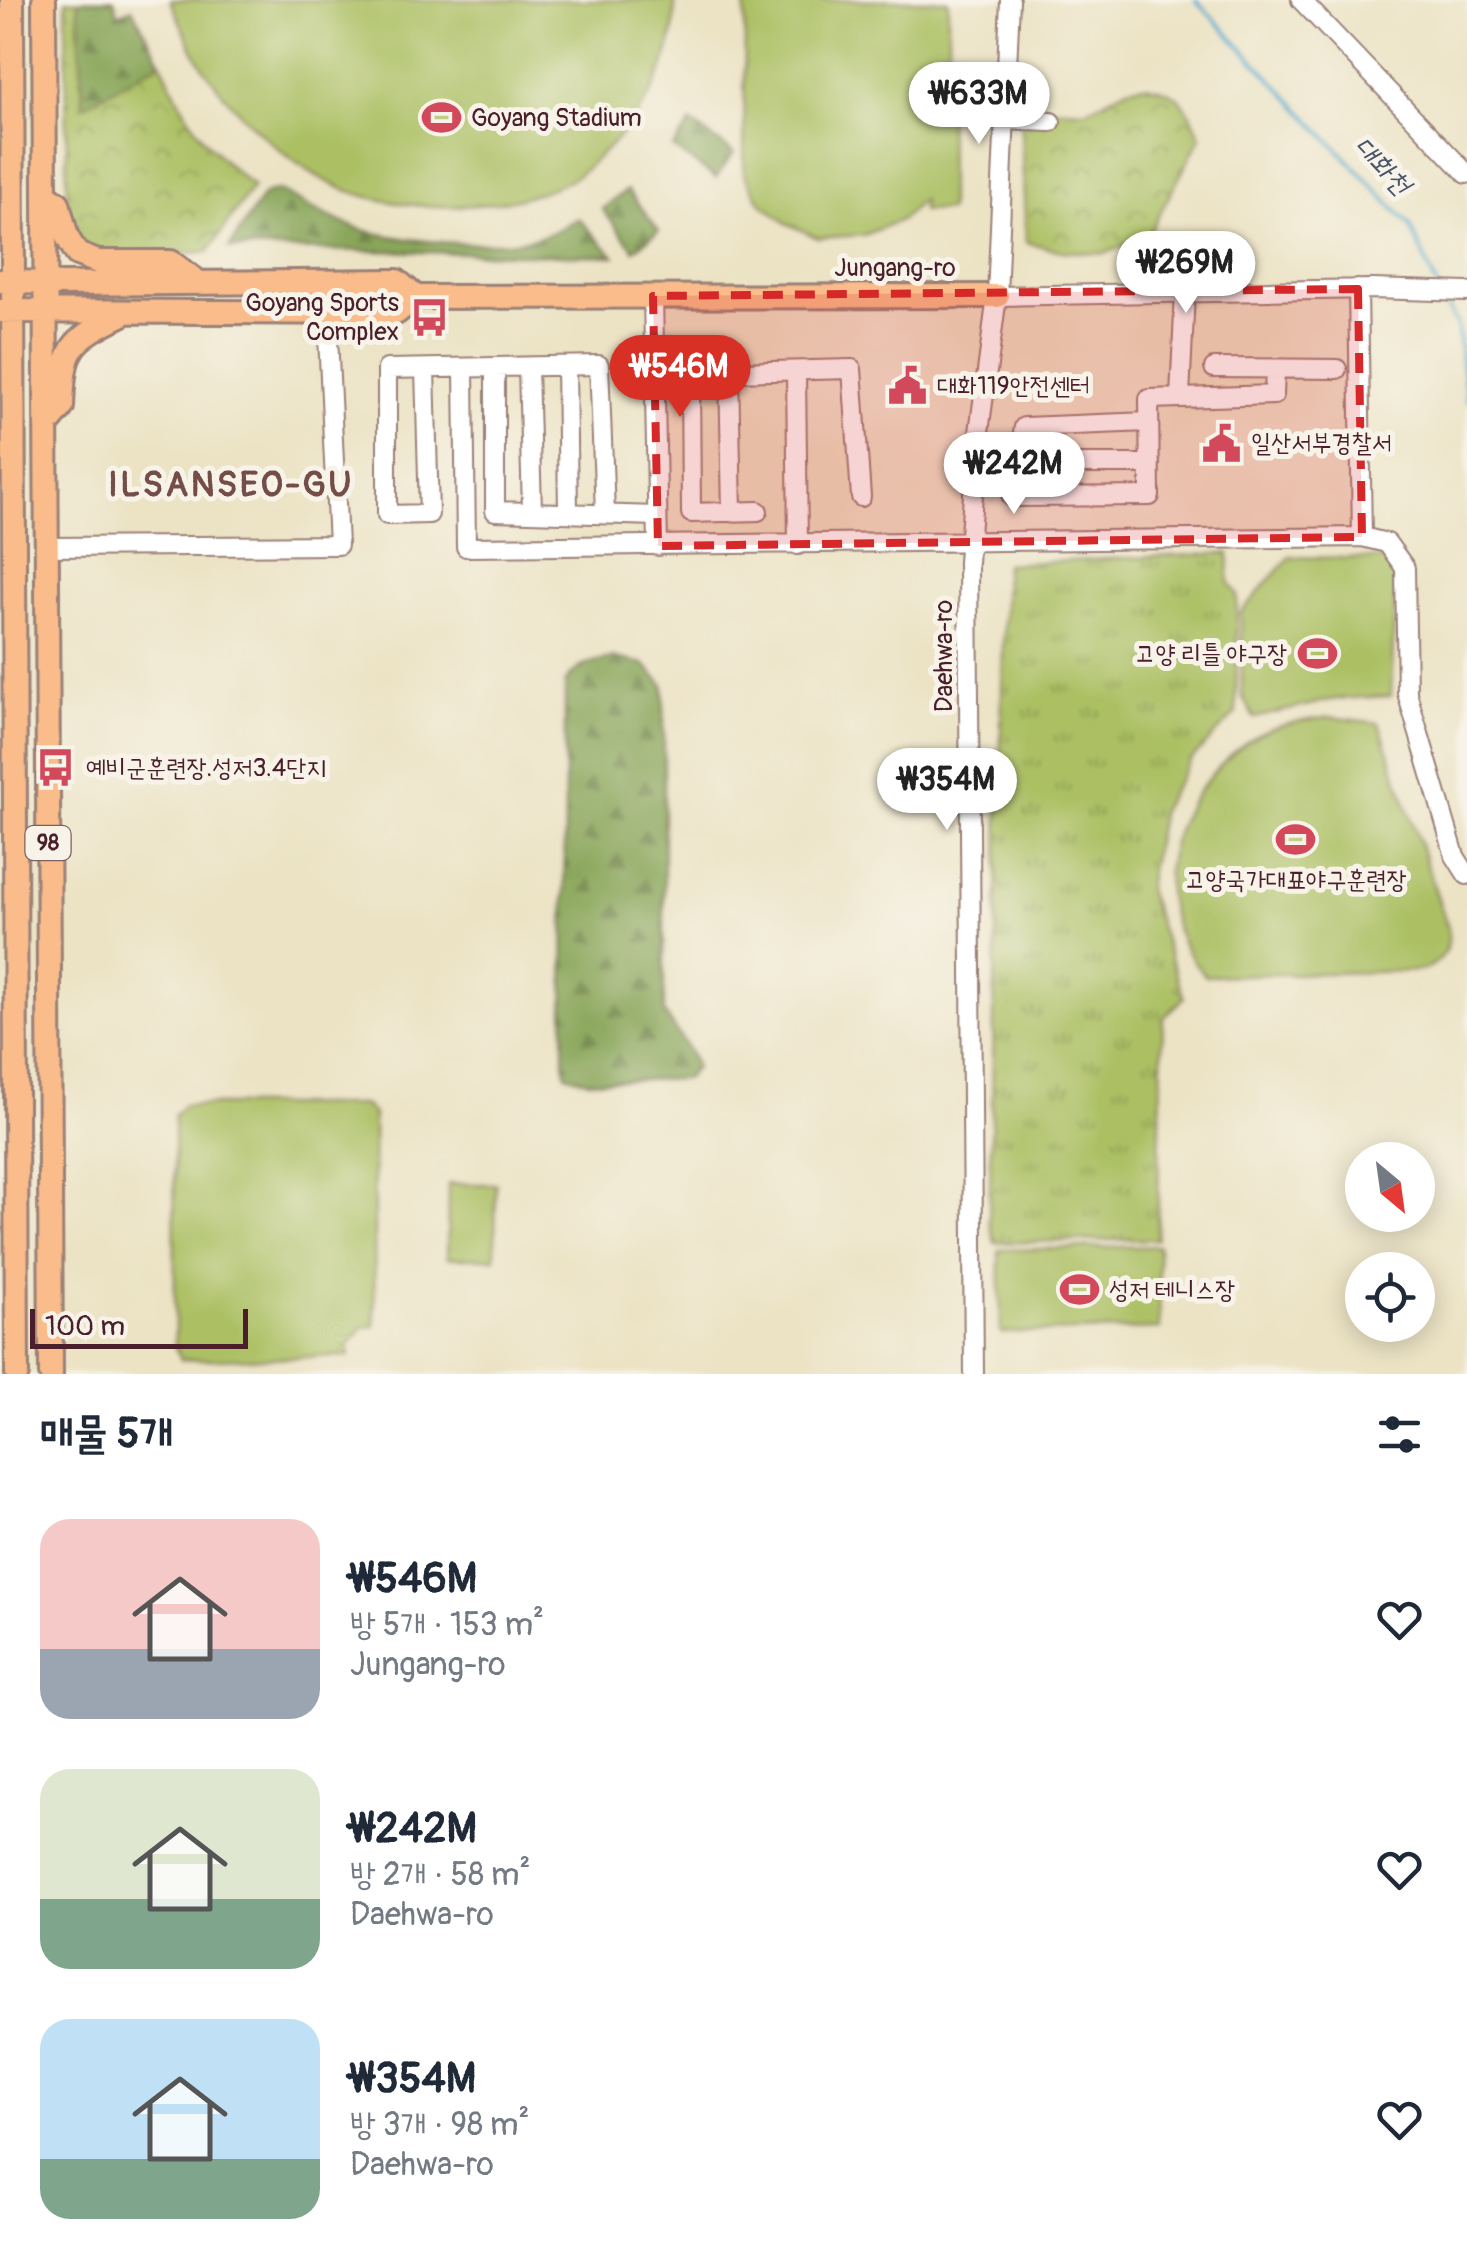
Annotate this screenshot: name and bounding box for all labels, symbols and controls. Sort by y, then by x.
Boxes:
pin: ₩633M [909,62,1049,147]
text: ₩633M [931,74,1027,114]
sports icon: Goyang Stadium [420,97,462,139]
place label: Goyang Stadium [471,103,642,134]
water label: 대화천 [1346,130,1420,204]
pin: ₩269M [1116,231,1256,316]
text: ₩269M [1138,243,1234,283]
street label: Jungang-ro [834,253,956,284]
place label: Goyang Sports Complex [245,288,399,348]
bus stop icon: Goyang Sports Complex [408,296,450,338]
pin: ₩546M [610,335,750,420]
text: ₩546M [632,347,728,387]
public building icon: 대화119안전센터 [886,365,928,407]
place label: 대화119안전센터 [937,371,1090,402]
public building icon: 일산서부경찰서 [1200,422,1242,464]
place label: 일산서부경찰서 [1251,428,1392,459]
pin: ₩242M [944,432,1084,517]
text: ₩242M [966,444,1062,484]
district label: ILSANSEO-GU [108,463,354,507]
street label: Daehwa-ro [929,600,960,712]
sports icon: 고양 리틀 야구장 [1296,633,1338,675]
place label: 고양 리틀 야구장 [1135,639,1287,670]
bus stop icon: 예비군훈련장.성저3.4단지 [35,747,77,789]
pin: ₩354M [877,748,1017,833]
place label: 예비군훈련장.성저3.4단지 [86,753,327,784]
text: ₩354M [899,760,995,800]
sports icon: 고양국가대표야구훈련장 [1275,818,1317,860]
road number: 98 [26,826,70,860]
place label: 고양국가대표야구훈련장 [1185,865,1407,896]
north arrow [1345,1142,1435,1232]
map controls [1345,1142,1435,1342]
button: locate [1345,1252,1435,1342]
sports icon: 성저 테니스장 [1058,1269,1100,1311]
place label: 성저 테니스장 [1109,1275,1235,1306]
scale bar [30,1304,248,1348]
text: 100 m [45,1309,125,1344]
icon: filters [1372,1407,1427,1462]
text: 매물 5개 [40,1408,173,1460]
text: ₩546M [350,1553,477,1605]
icon: home [120,1559,240,1679]
icon: heart [1372,1592,1427,1647]
text: 방 5개 · 153 m² [350,1605,544,1645]
text: Jungang-ro [350,1645,505,1685]
text: ₩242M [350,1803,477,1855]
icon: home [120,1809,240,1929]
icon: heart [1372,1842,1427,1897]
text: 방 2개 · 58 m² [350,1855,530,1895]
text: Daehwa-ro [350,1895,494,1935]
text: ₩354M [350,2053,476,2105]
icon: home [120,2059,240,2179]
icon: heart [1372,2092,1427,2147]
text: 방 3개 · 98 m² [350,2105,529,2145]
text: Daehwa-ro [350,2145,494,2185]

